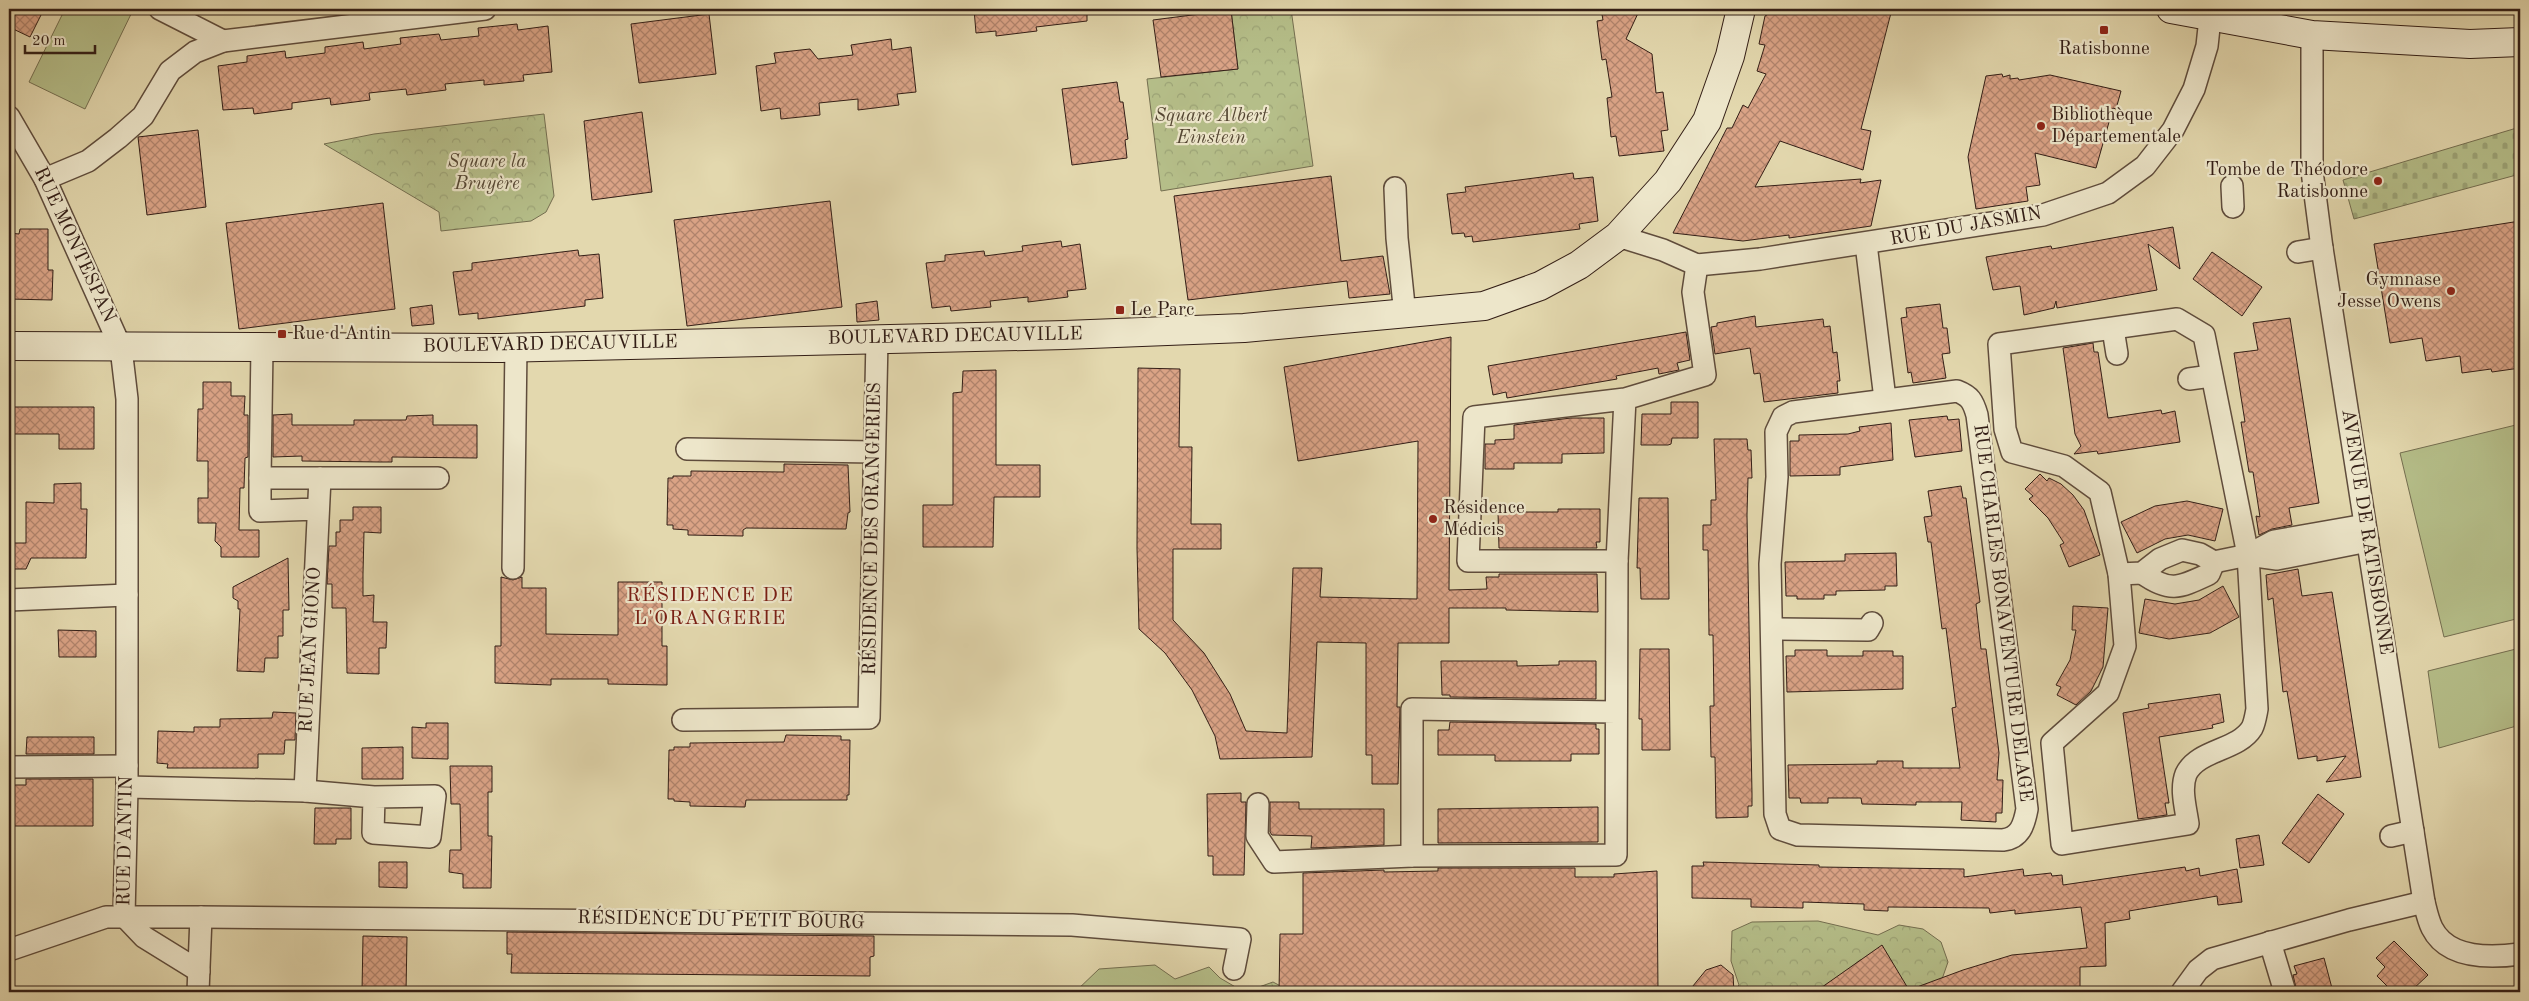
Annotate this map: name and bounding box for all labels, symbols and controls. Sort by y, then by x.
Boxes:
scale bar [25,22,95,54]
marker: Ratisbonne [2098,24,2110,36]
text: 20 m [32,34,66,49]
place label: Ratisbonne [2058,40,2150,59]
place label: Bibliothèque Départementale [2051,106,2181,147]
park label: Square Albert Einstein [1154,107,1269,148]
marker: Bibliothèque Départementale [2035,120,2047,132]
park label: Square la Bruyère [448,153,526,194]
place label: Tombe de Théodore Ratisbonne [2206,161,2368,202]
street label: RUE MONTESPAN [30,164,119,326]
marker: Tombe de Théodore Ratisbonne [2372,175,2384,187]
street label: RUE DU JASMIN [1889,204,2044,250]
place label: Gymnase Jesse Owens [2337,271,2441,312]
marker: Gymnase Jesse Owens [2445,285,2457,297]
place label: Le Parc [1130,301,1194,320]
marker: Le Parc [1114,304,1126,316]
place label: Rue d'Antin [292,325,391,344]
street label: BOULEVARD DECAUVILLE [827,325,1083,349]
marker: Rue d'Antin [276,328,288,340]
street label: BOULEVARD DECAUVILLE [422,333,678,357]
street label: RÉSIDENCE DES ORANGERIES [857,382,885,676]
street label: AVENUE DE RATISBONNE [2337,408,2395,656]
street label: RUE CHARLES BONAVENTURE DELAGE [1969,423,2035,803]
place label: Résidence Médicis [1443,499,1525,540]
marker: Résidence Médicis [1427,513,1439,525]
street label: RUE JEAN GIONO [297,566,325,734]
district label: RÉSIDENCE DE L'ORANGERIE [626,583,794,629]
street label: RUE D'ANTIN [115,775,137,906]
street label: RÉSIDENCE DU PETIT BOURG [577,905,865,933]

